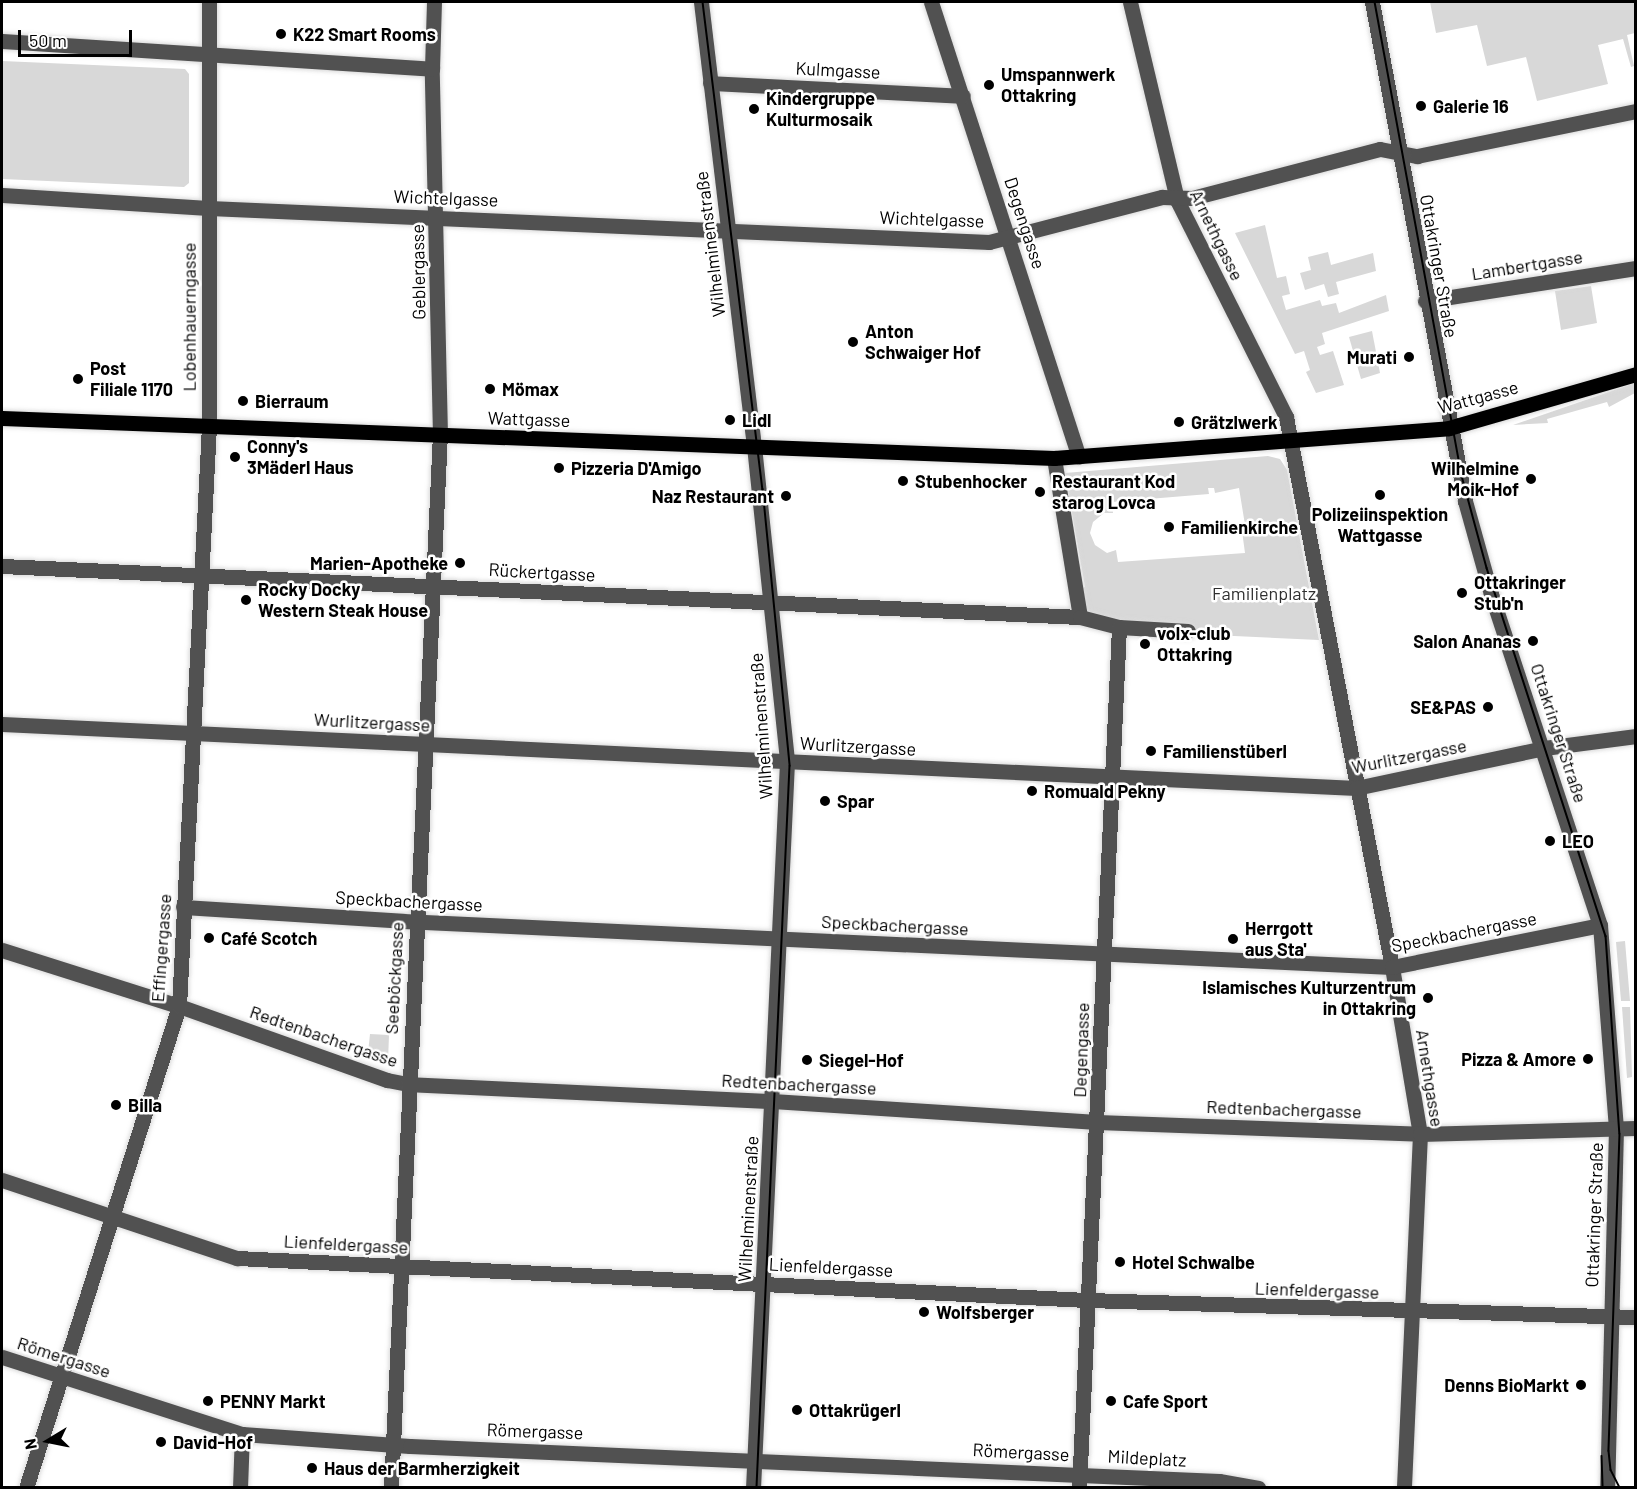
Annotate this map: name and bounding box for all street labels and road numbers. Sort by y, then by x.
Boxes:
street label: Kulmgasse [795,57,881,83]
street label: Wilhelminenstraße [690,170,730,318]
street label: Degengasse [1000,174,1050,272]
street label: Wichtelgasse [393,185,499,211]
street label: Arnethgasse [1186,186,1248,284]
street label: Ottakringer Straße [1416,193,1462,339]
street label: Wichtelgasse [879,206,985,232]
street label: Geblergasse [406,224,430,320]
street label: Lobenhauerngasse [178,243,200,391]
street label: Lambertgasse [1470,246,1584,284]
street label: Wattgasse [1435,376,1521,418]
street label: Wattgasse [487,407,571,431]
street label: Rückertgasse [488,558,596,586]
street label: Wilhelminenstraße [745,652,777,800]
street label: Ottakringer Straße [1526,661,1592,805]
street label: Wurlitzergasse [313,708,431,736]
street label: Wurlitzergasse [799,732,917,760]
street label: Wurlitzergasse [1350,734,1468,778]
street label: Speckbachergasse [335,886,483,916]
street label: Effingergasse [146,893,176,1003]
street label: Speckbachergasse [1389,907,1539,957]
street label: Speckbachergasse [821,910,969,940]
street label: Seeböckgasse [380,921,408,1035]
street label: Redtenbachergasse [247,1001,401,1071]
street label: Degengasse [1069,1002,1093,1098]
street label: Arnethgasse [1412,1028,1448,1128]
street label: Redtenbachergasse [721,1069,877,1099]
street label: Redtenbachergasse [1206,1095,1362,1123]
street label: Wilhelminenstraße [733,1135,763,1283]
street label: Ottakringer Straße [1581,1142,1607,1288]
street label: Lienfeldergasse [283,1230,409,1258]
street label: Lienfeldergasse [768,1253,894,1281]
street label: Lienfeldergasse [1254,1277,1380,1303]
street label: Römergasse [15,1332,113,1382]
street label: Römergasse [486,1419,584,1443]
street label: Römergasse [972,1439,1070,1465]
street label: Mildeplatz [1107,1445,1187,1471]

